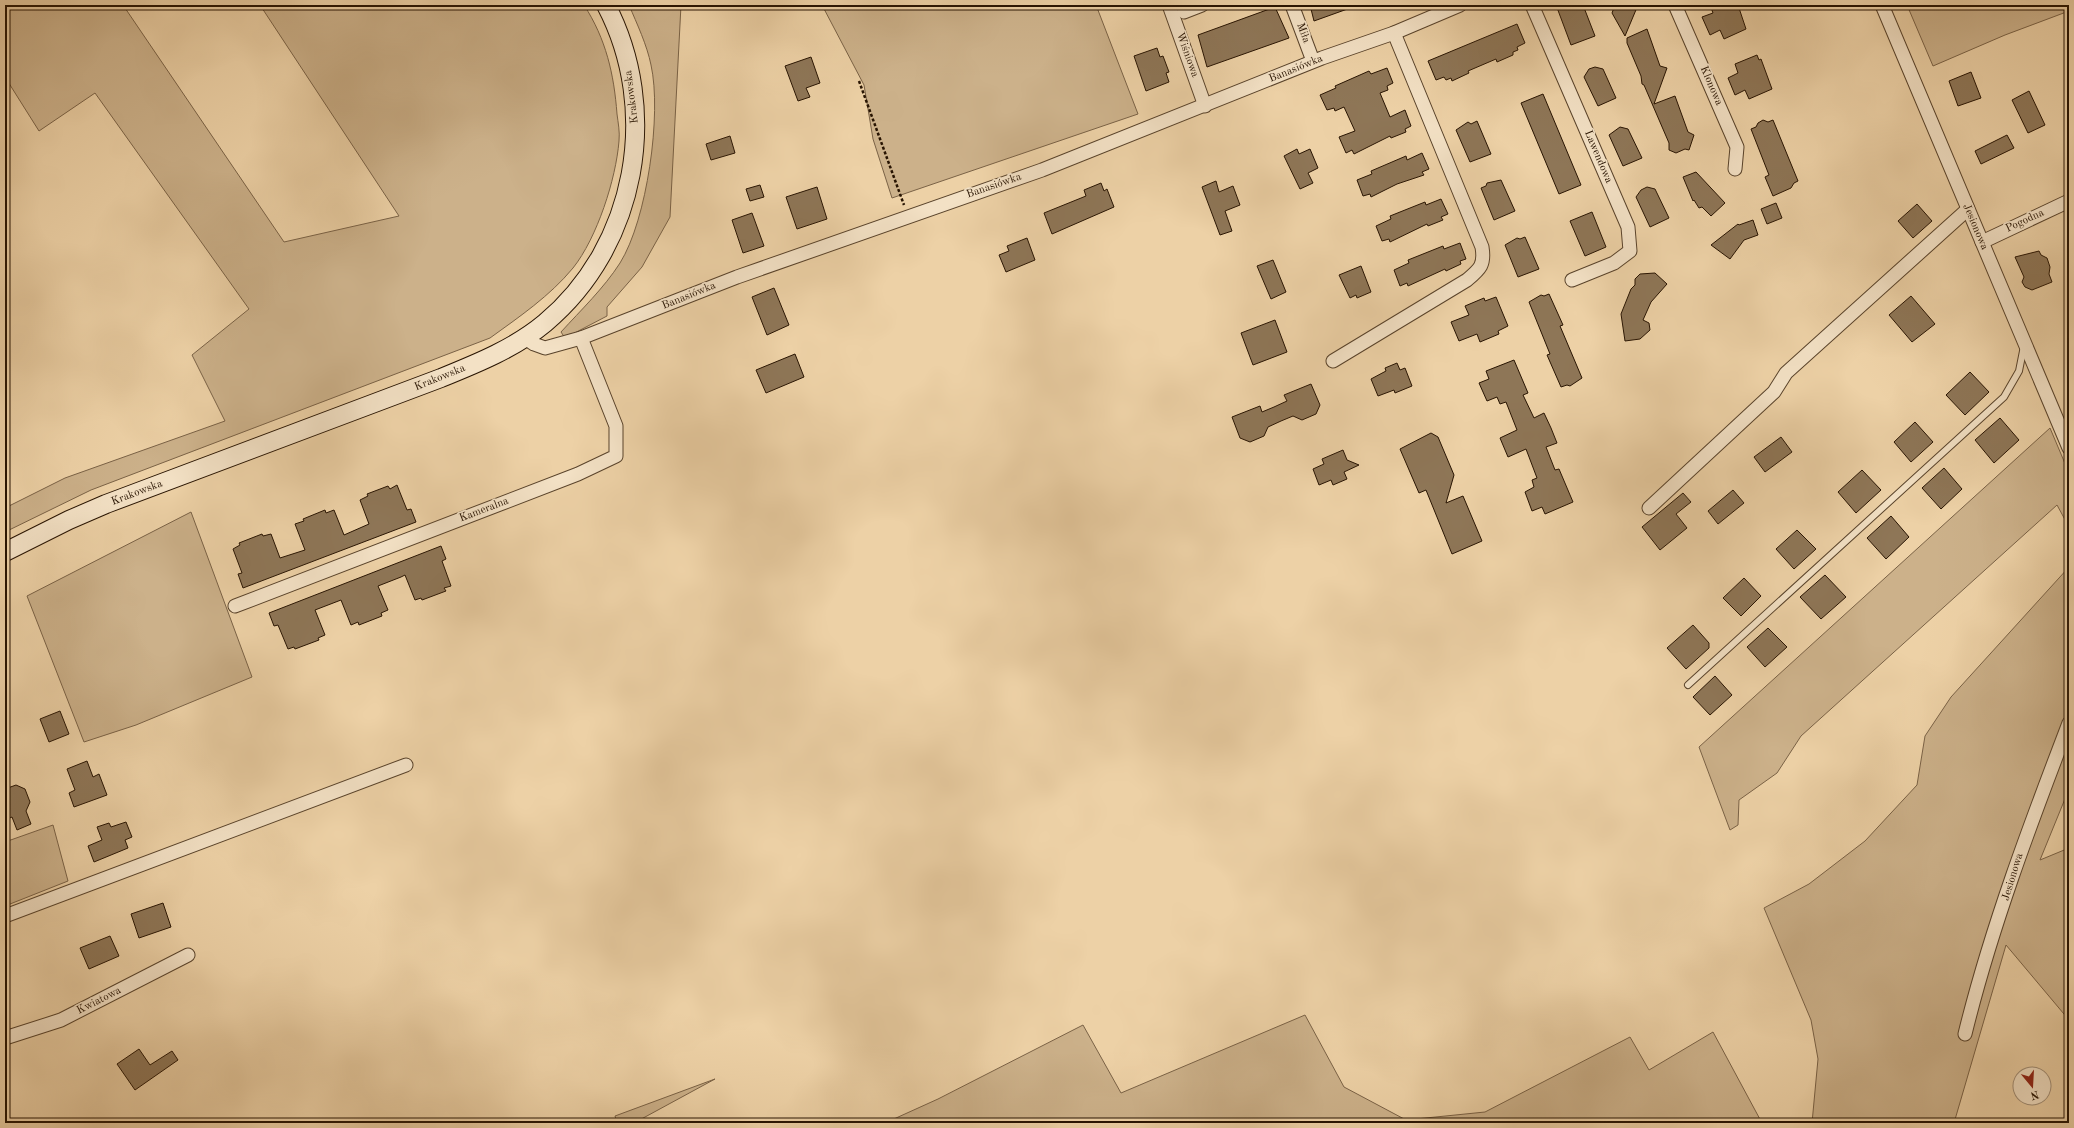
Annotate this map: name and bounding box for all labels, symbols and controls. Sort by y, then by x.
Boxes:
street label: Miła [1294,21,1312,45]
street label: Wiśniowa [1174,31,1200,79]
street label: Banasiówka [1267,53,1325,85]
street label: Klonowa [1698,65,1724,108]
street label: Krakowska [623,69,641,124]
street label: Lawendowa [1582,129,1614,186]
street label: Banasiówka [965,171,1023,200]
street label: Jesionowa [1960,202,1990,252]
street label: Pogodna [2004,207,2046,235]
street label: Banasiówka [660,280,718,312]
street label: Krakowska [413,363,467,393]
street label: Krakowska [110,478,165,508]
street label: Kameralna [458,495,511,524]
street label: Jesionowa [2001,851,2026,902]
street label: Kwiatowa [75,985,123,1017]
north arrow [2012,1066,2052,1106]
text: N [2028,1088,2040,1101]

